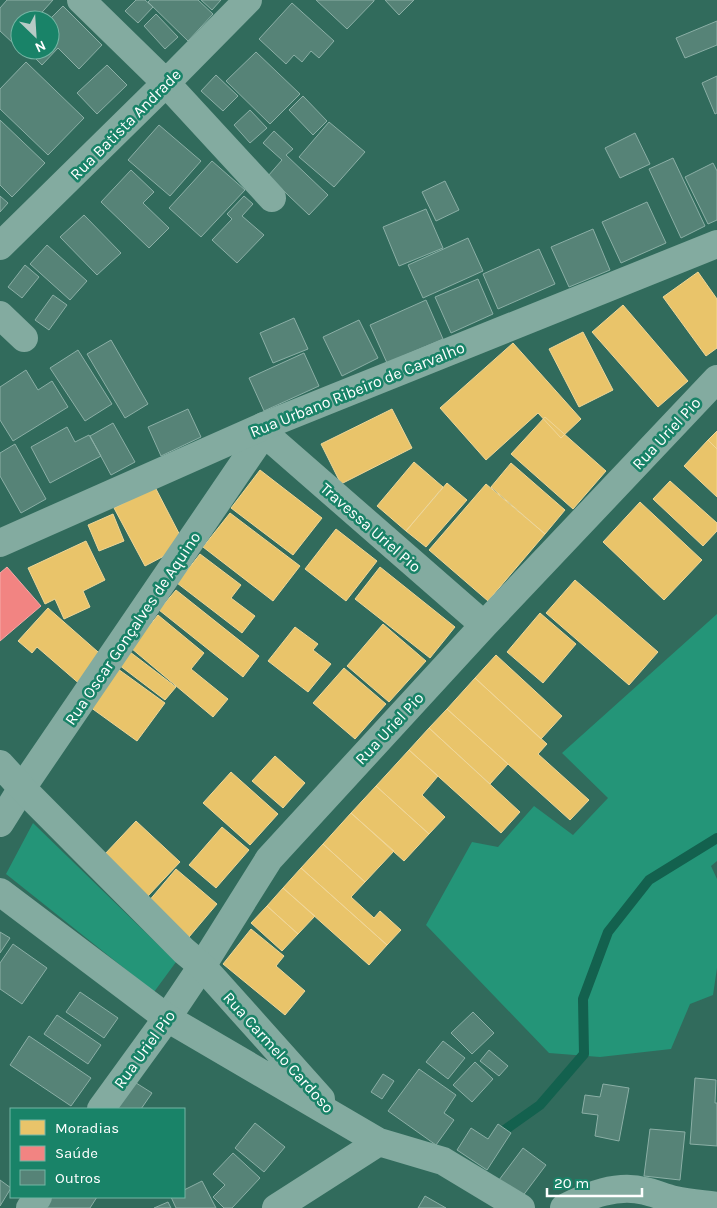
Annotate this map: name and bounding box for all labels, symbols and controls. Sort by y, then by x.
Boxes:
north arrow [10,10,60,60]
text: N [32,37,48,56]
street label: Rua Batista Andrade [66,65,185,184]
street label: Rua Urbano Ribeiro de Carvalho [247,338,467,441]
street label: Rua Uriel Pio [628,393,705,473]
street label: Travessa Uriel Pio [317,479,425,576]
street label: Rua Oscar Gonçalves de Aquino [60,528,204,729]
street label: Rua Uriel Pio [351,688,428,768]
street label: Rua Carmelo Cardoso [219,988,338,1117]
street label: Rua Uriel Pio [110,1007,179,1092]
legend [10,1108,185,1198]
text: Moradias [55,1119,119,1137]
text: Saúde [55,1144,98,1162]
scale bar [547,1166,642,1198]
text: Outros [55,1169,101,1187]
text: 20 m [554,1174,589,1192]

